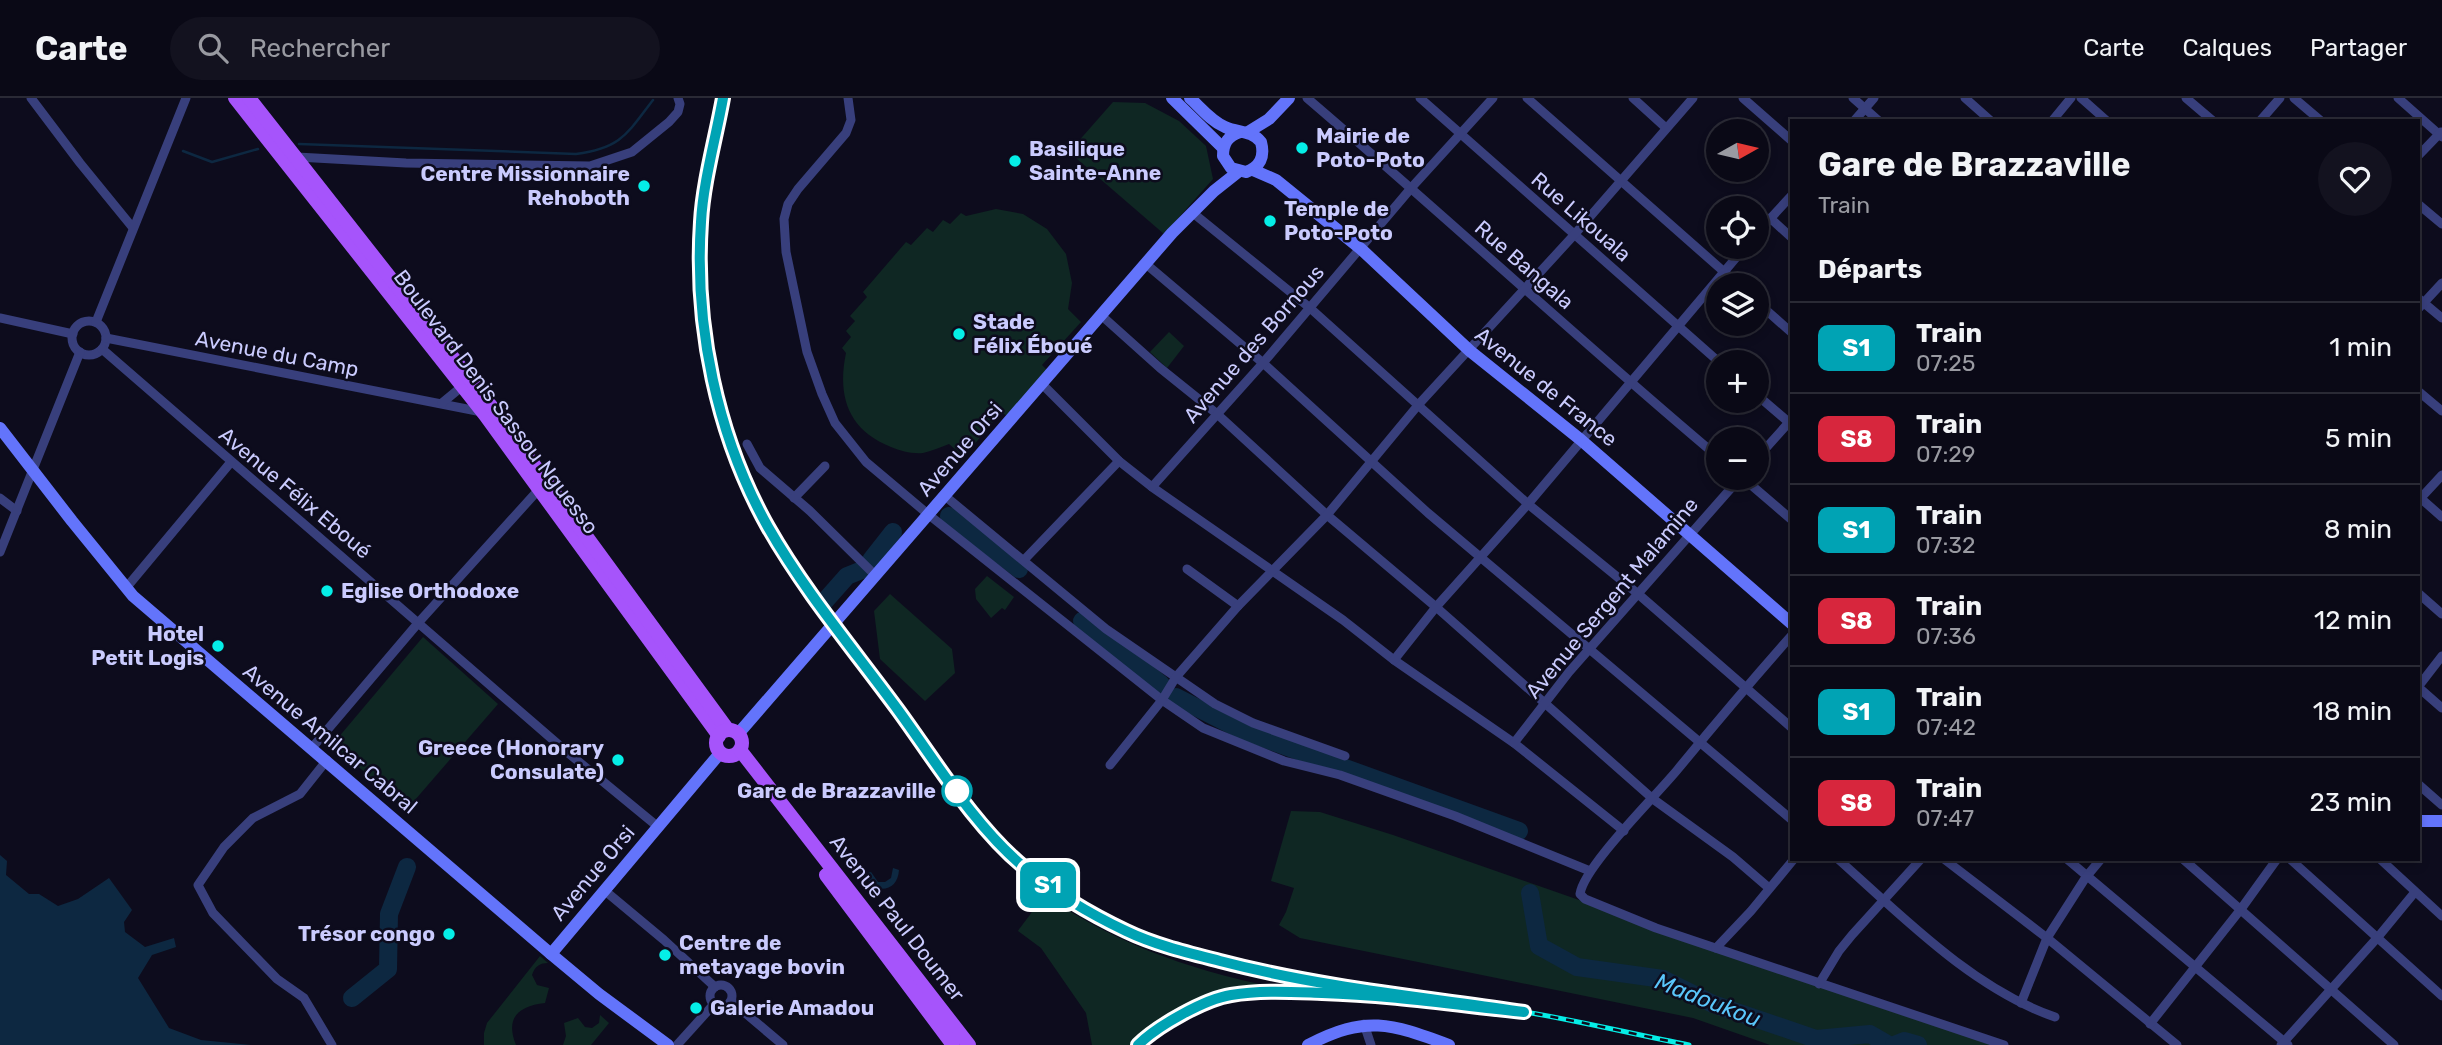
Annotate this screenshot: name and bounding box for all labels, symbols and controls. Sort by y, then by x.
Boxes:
search box [170,17,660,80]
text: Carte [35,29,128,68]
icon: search [194,29,232,67]
text: Rechercher [250,33,390,64]
text: Carte [2083,34,2144,62]
text: Calques [2182,34,2272,62]
text: Partager [2310,34,2407,62]
north arrow [1706,119,1769,182]
map controls [1706,119,1769,490]
place label: Mairie de Poto-Poto [1316,123,1425,172]
place label: Basilique Sainte-Anne [1029,136,1161,185]
marker: Mairie de Poto-Poto [1294,140,1310,156]
button: heart [2318,142,2392,216]
text: Gare de Brazzaville [1818,145,2131,184]
marker: Basilique Sainte-Anne [1007,153,1023,169]
place label: Centre Missionnaire Rehoboth [420,161,630,210]
street label: Rue Likouala [1527,167,1636,267]
marker: Centre Missionnaire Rehoboth [636,178,652,194]
text: Train [1818,191,1870,219]
place label: Temple de Poto-Poto [1284,196,1393,245]
button: locate [1706,196,1769,259]
marker: Temple de Poto-Poto [1262,213,1278,229]
street label: Rue Bangala [1470,215,1579,314]
text: Départs [1818,254,1922,285]
street label: Avenue des Bornous [1178,260,1329,428]
street label: Boulevard Denis Sassou Nguesso [389,265,604,539]
button: layers [1706,273,1769,336]
place label: Stade Félix Éboué [973,309,1093,358]
text: Train [1916,318,1982,349]
street label: Avenue de France [1470,322,1622,452]
street label: Avenue du Camp [193,325,361,382]
marker: Stade Félix Éboué [951,326,967,342]
text: 1 min [2329,332,2392,363]
text: S1 [1843,334,1870,362]
text: 07:25 [1916,349,1975,377]
button: + [1706,350,1769,413]
street label: Avenue Orsi [912,396,1007,501]
text: Train [1916,409,1982,440]
street label: Avenue Félix Eboué [214,422,376,564]
text: 5 min [2325,423,2392,454]
text: S8 [1840,425,1873,453]
button: − [1706,427,1769,490]
text: 07:29 [1916,440,1975,468]
street label: Avenue Sergent Malamine [1520,492,1703,703]
text: Train [1916,500,1982,531]
text: 8 min [2324,514,2392,545]
text: S1 [1843,516,1870,544]
text: 07:32 [1916,531,1976,559]
place label: Eglise Orthodoxe [341,578,519,603]
marker: Eglise Orthodoxe [319,583,335,599]
text: Train [1916,591,1982,622]
text: 12 min [2314,605,2392,636]
text: S8 [1840,607,1873,635]
place label: Hotel Petit Logis [91,621,204,670]
text: 07:36 [1916,622,1976,650]
marker: Hotel Petit Logis [210,638,226,654]
street label: Avenue Amilcar Cabral [238,659,422,819]
text: Train [1916,682,1982,713]
text: 18 min [2313,696,2392,727]
text: S1 [1843,698,1870,726]
text: 07:42 [1916,713,1976,741]
place label: Greece (Honorary Consulate) [418,735,604,784]
marker: Greece (Honorary Consulate) [610,752,626,768]
text: Train [1916,773,1982,804]
marker: Gare de Brazzaville [942,776,972,806]
place label: Gare de Brazzaville [737,778,936,803]
text: 23 min [2310,787,2392,818]
text: S8 [1840,789,1873,817]
text: 07:47 [1916,804,1974,832]
street label: Avenue Orsi [546,820,640,925]
street label: Avenue Paul Doumer [825,830,970,1006]
line badge: S1 [1016,862,1080,908]
text: S1 [1034,871,1062,899]
place label: Trésor congo [298,921,435,946]
marker: Trésor congo [441,926,457,942]
place label: Centre de metayage bovin [679,930,845,979]
marker: Centre de metayage bovin [657,947,673,963]
water label: Madoukou [1651,967,1765,1033]
place label: Galerie Amadou [710,995,874,1020]
marker: Galerie Amadou [688,1000,704,1016]

